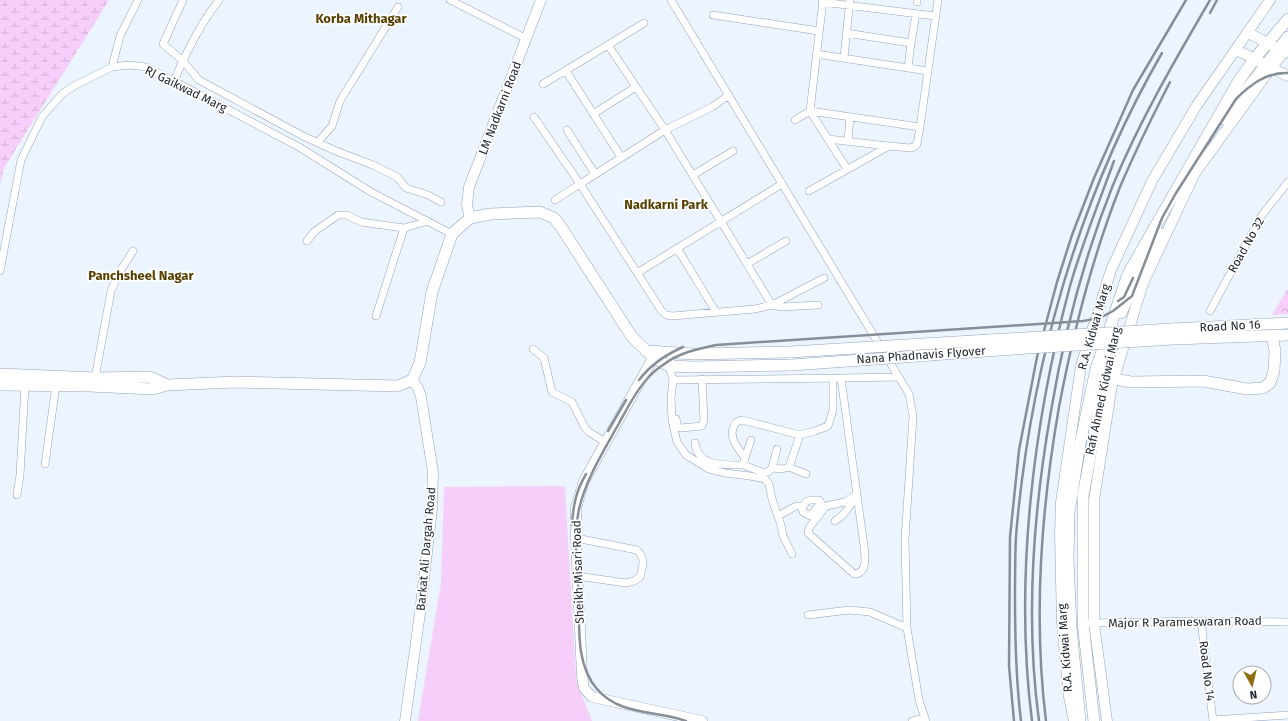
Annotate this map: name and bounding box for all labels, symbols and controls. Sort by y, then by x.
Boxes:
district label: Korba Mithagar [315,11,407,26]
street label: LM Nadkarni Road [476,59,524,157]
street label: RJ Gaikwad Marg [143,63,230,115]
district label: Nadkarni Park [624,197,709,212]
street label: Road No 32 [1225,215,1267,275]
district label: Panchsheel Nagar [88,268,194,283]
street label: R.A. Kidwai Marg [1075,282,1113,372]
street label: Road No 16 [1199,317,1261,335]
street label: Rafi Ahmed Kidwai Marg [1083,325,1124,456]
street label: Nana Phadnavis Flyover [856,343,986,366]
street label: Barkat Ali Dargah Road [414,486,438,612]
street label: Sheikh Misari Road [569,520,587,624]
street label: R.A. Kidwai Marg [1055,602,1075,693]
street label: Major R Parameswaran Road [1108,614,1262,630]
street label: Road No 14 [1196,640,1218,703]
north arrow [1232,665,1272,705]
text: N [1249,687,1258,701]

